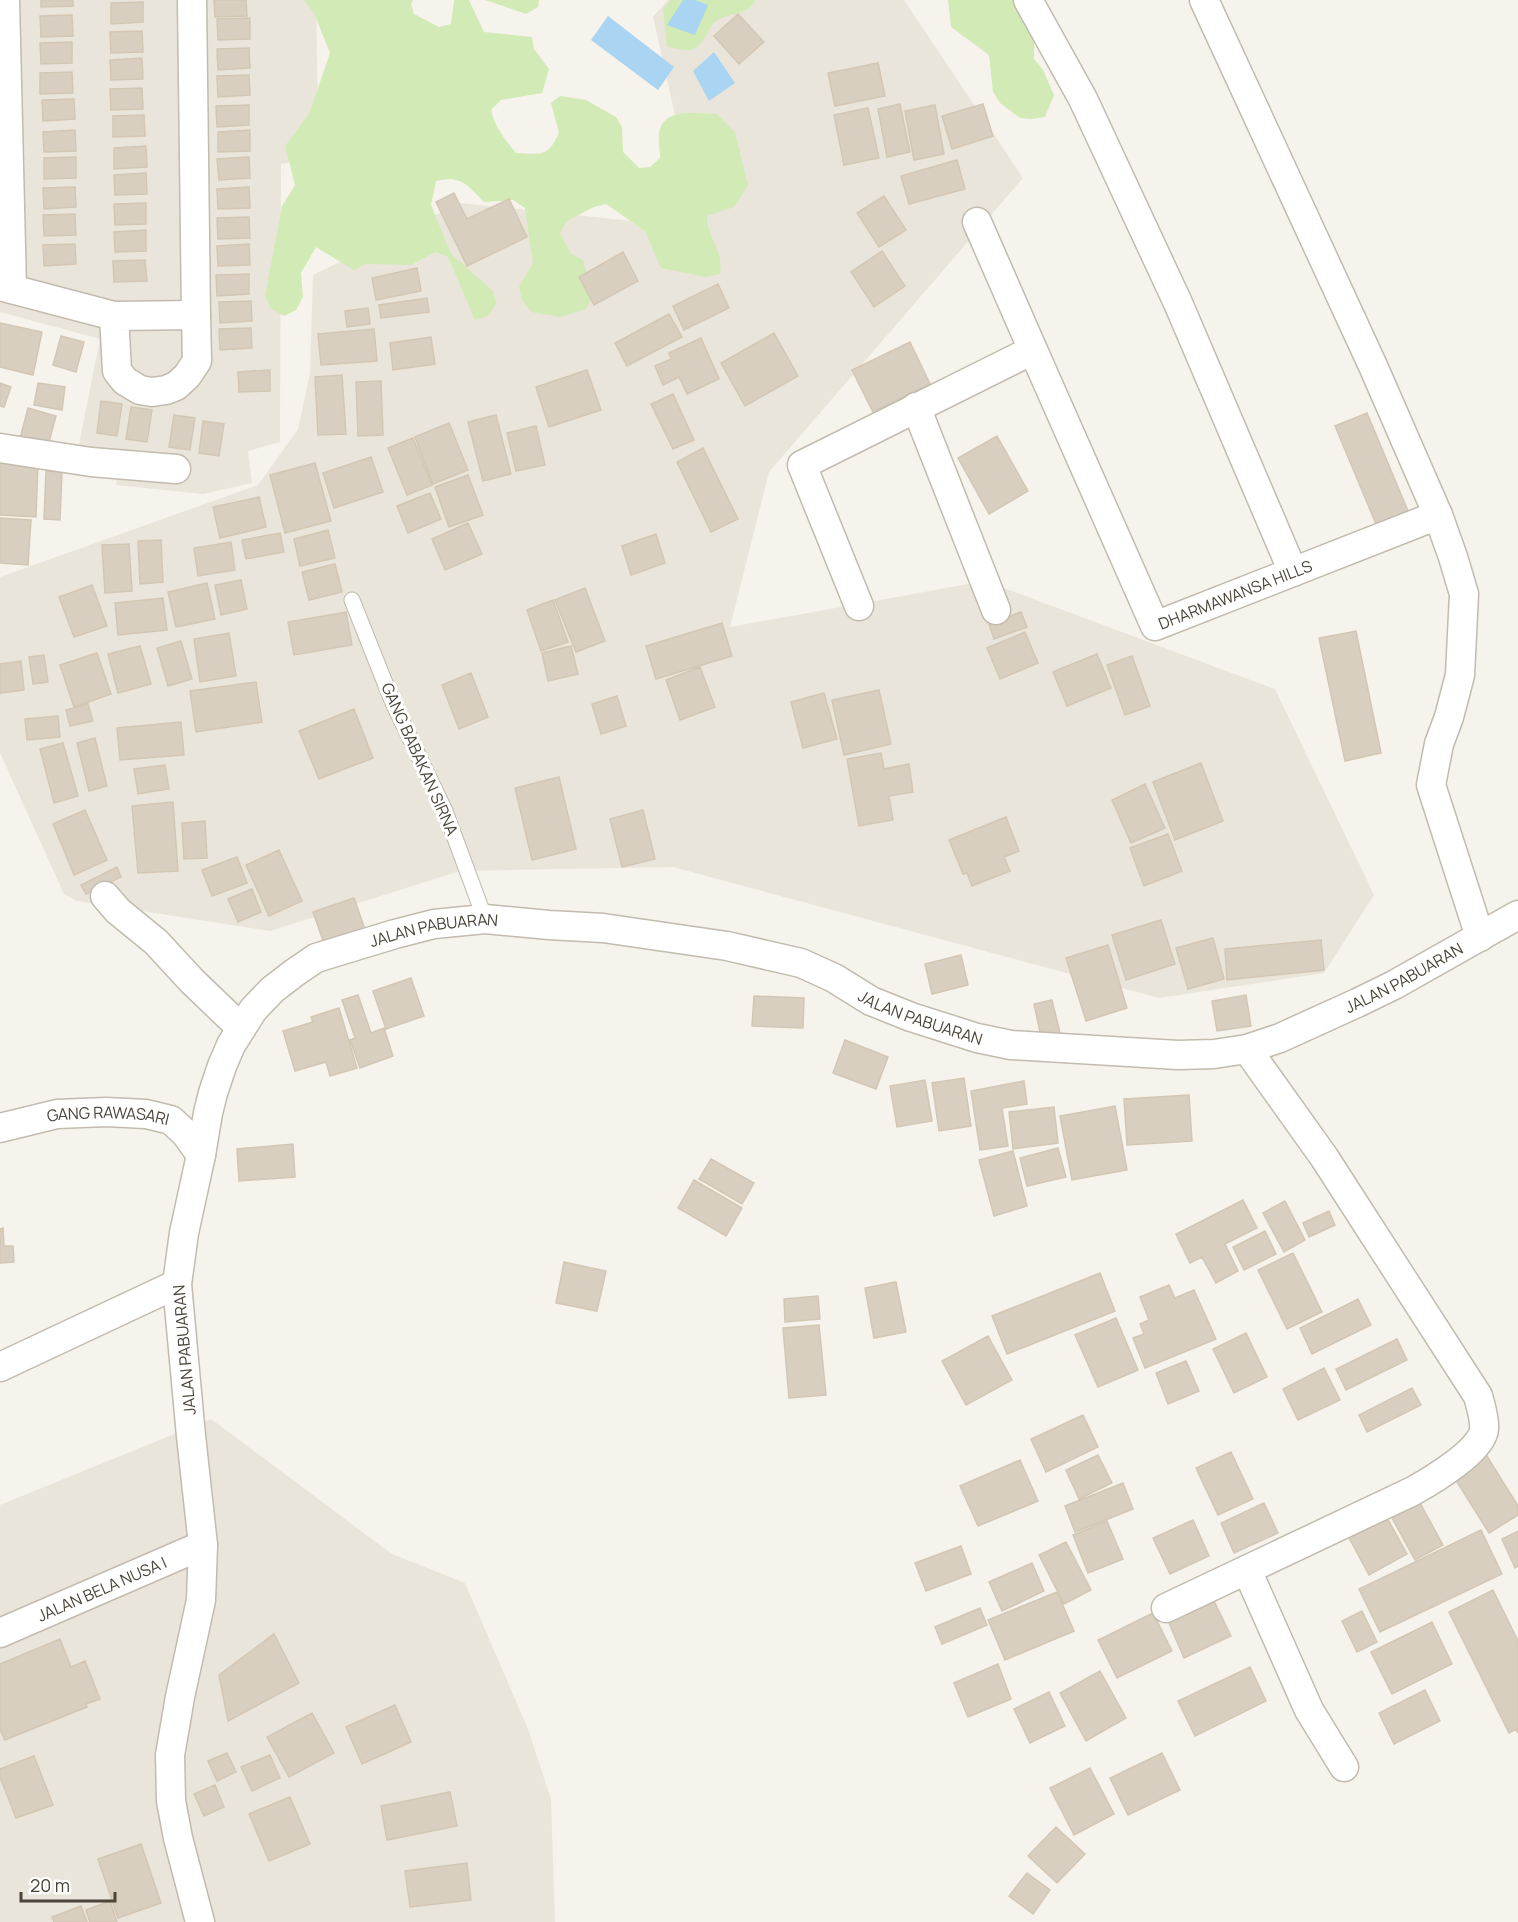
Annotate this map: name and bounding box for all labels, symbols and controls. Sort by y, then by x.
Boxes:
street label: DHARMAWANSA HILLS [1155,554,1315,635]
street label: GANG BABAKAN SIRNA [376,679,464,839]
street label: JALAN PABUARAN [367,908,499,952]
street label: JALAN PABUARAN [1342,937,1467,1018]
street label: JALAN PABUARAN [854,985,985,1050]
street label: GANG RAWASARI [44,1101,172,1130]
street label: JALAN PABUARAN [167,1284,201,1416]
street label: JALAN BELA NUSA I [34,1551,170,1627]
scale bar [21,1865,116,1903]
text: 20 m [30,1873,70,1897]

